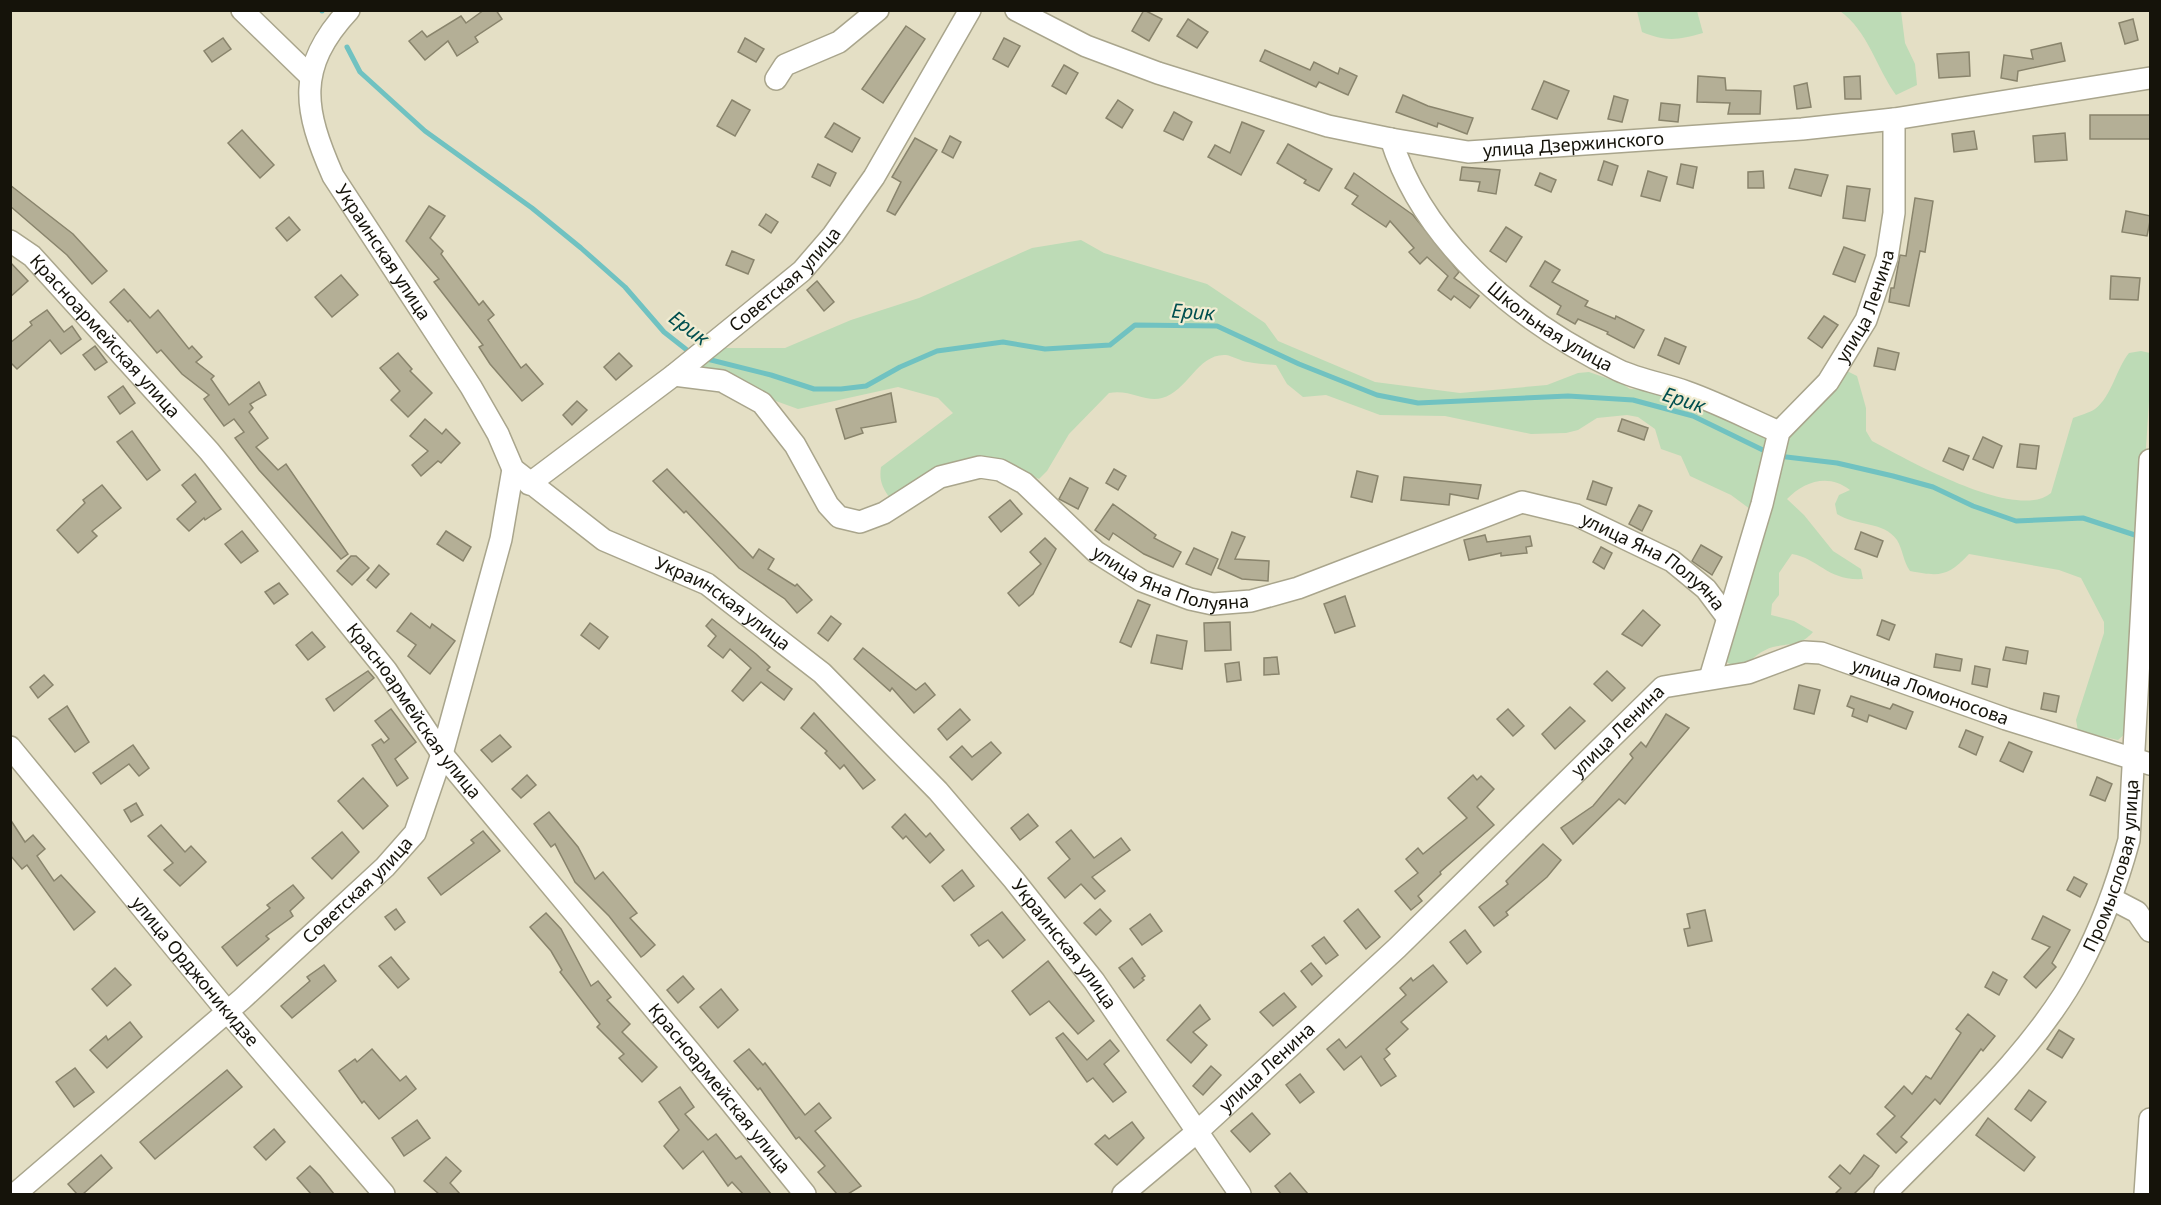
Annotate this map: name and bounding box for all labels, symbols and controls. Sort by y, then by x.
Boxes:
street label: улица Дзержинского [1482,126,1665,162]
street label: Украинская улица [330,179,437,324]
street label: Советская улица [723,222,846,337]
street label: улица Ленина [1830,248,1899,367]
street label: Красноармейская улица [25,249,186,423]
street label: Школьная улица [1483,276,1617,376]
water label: Ерик [1171,297,1216,327]
water label: Ерик [664,304,715,352]
water label: Ерик [1660,380,1710,419]
street label: улица Яна Полуяна [1578,506,1731,615]
street label: улица Яна Полуяна [1088,540,1250,615]
street label: Украинская улица [651,550,796,655]
street label: Красноармейская улица [342,617,487,803]
street label: улица Ломоносова [1849,652,2012,730]
street label: улица Ленина [1566,679,1669,782]
street label: Промысловая улица [2077,779,2143,955]
street label: Советская улица [297,831,417,948]
street label: Украинская улица [1007,874,1123,1013]
street label: улица Орджоникидзе [127,891,265,1051]
street label: Красноармейская улица [643,998,797,1178]
street label: улица Ленина [1214,1017,1319,1117]

